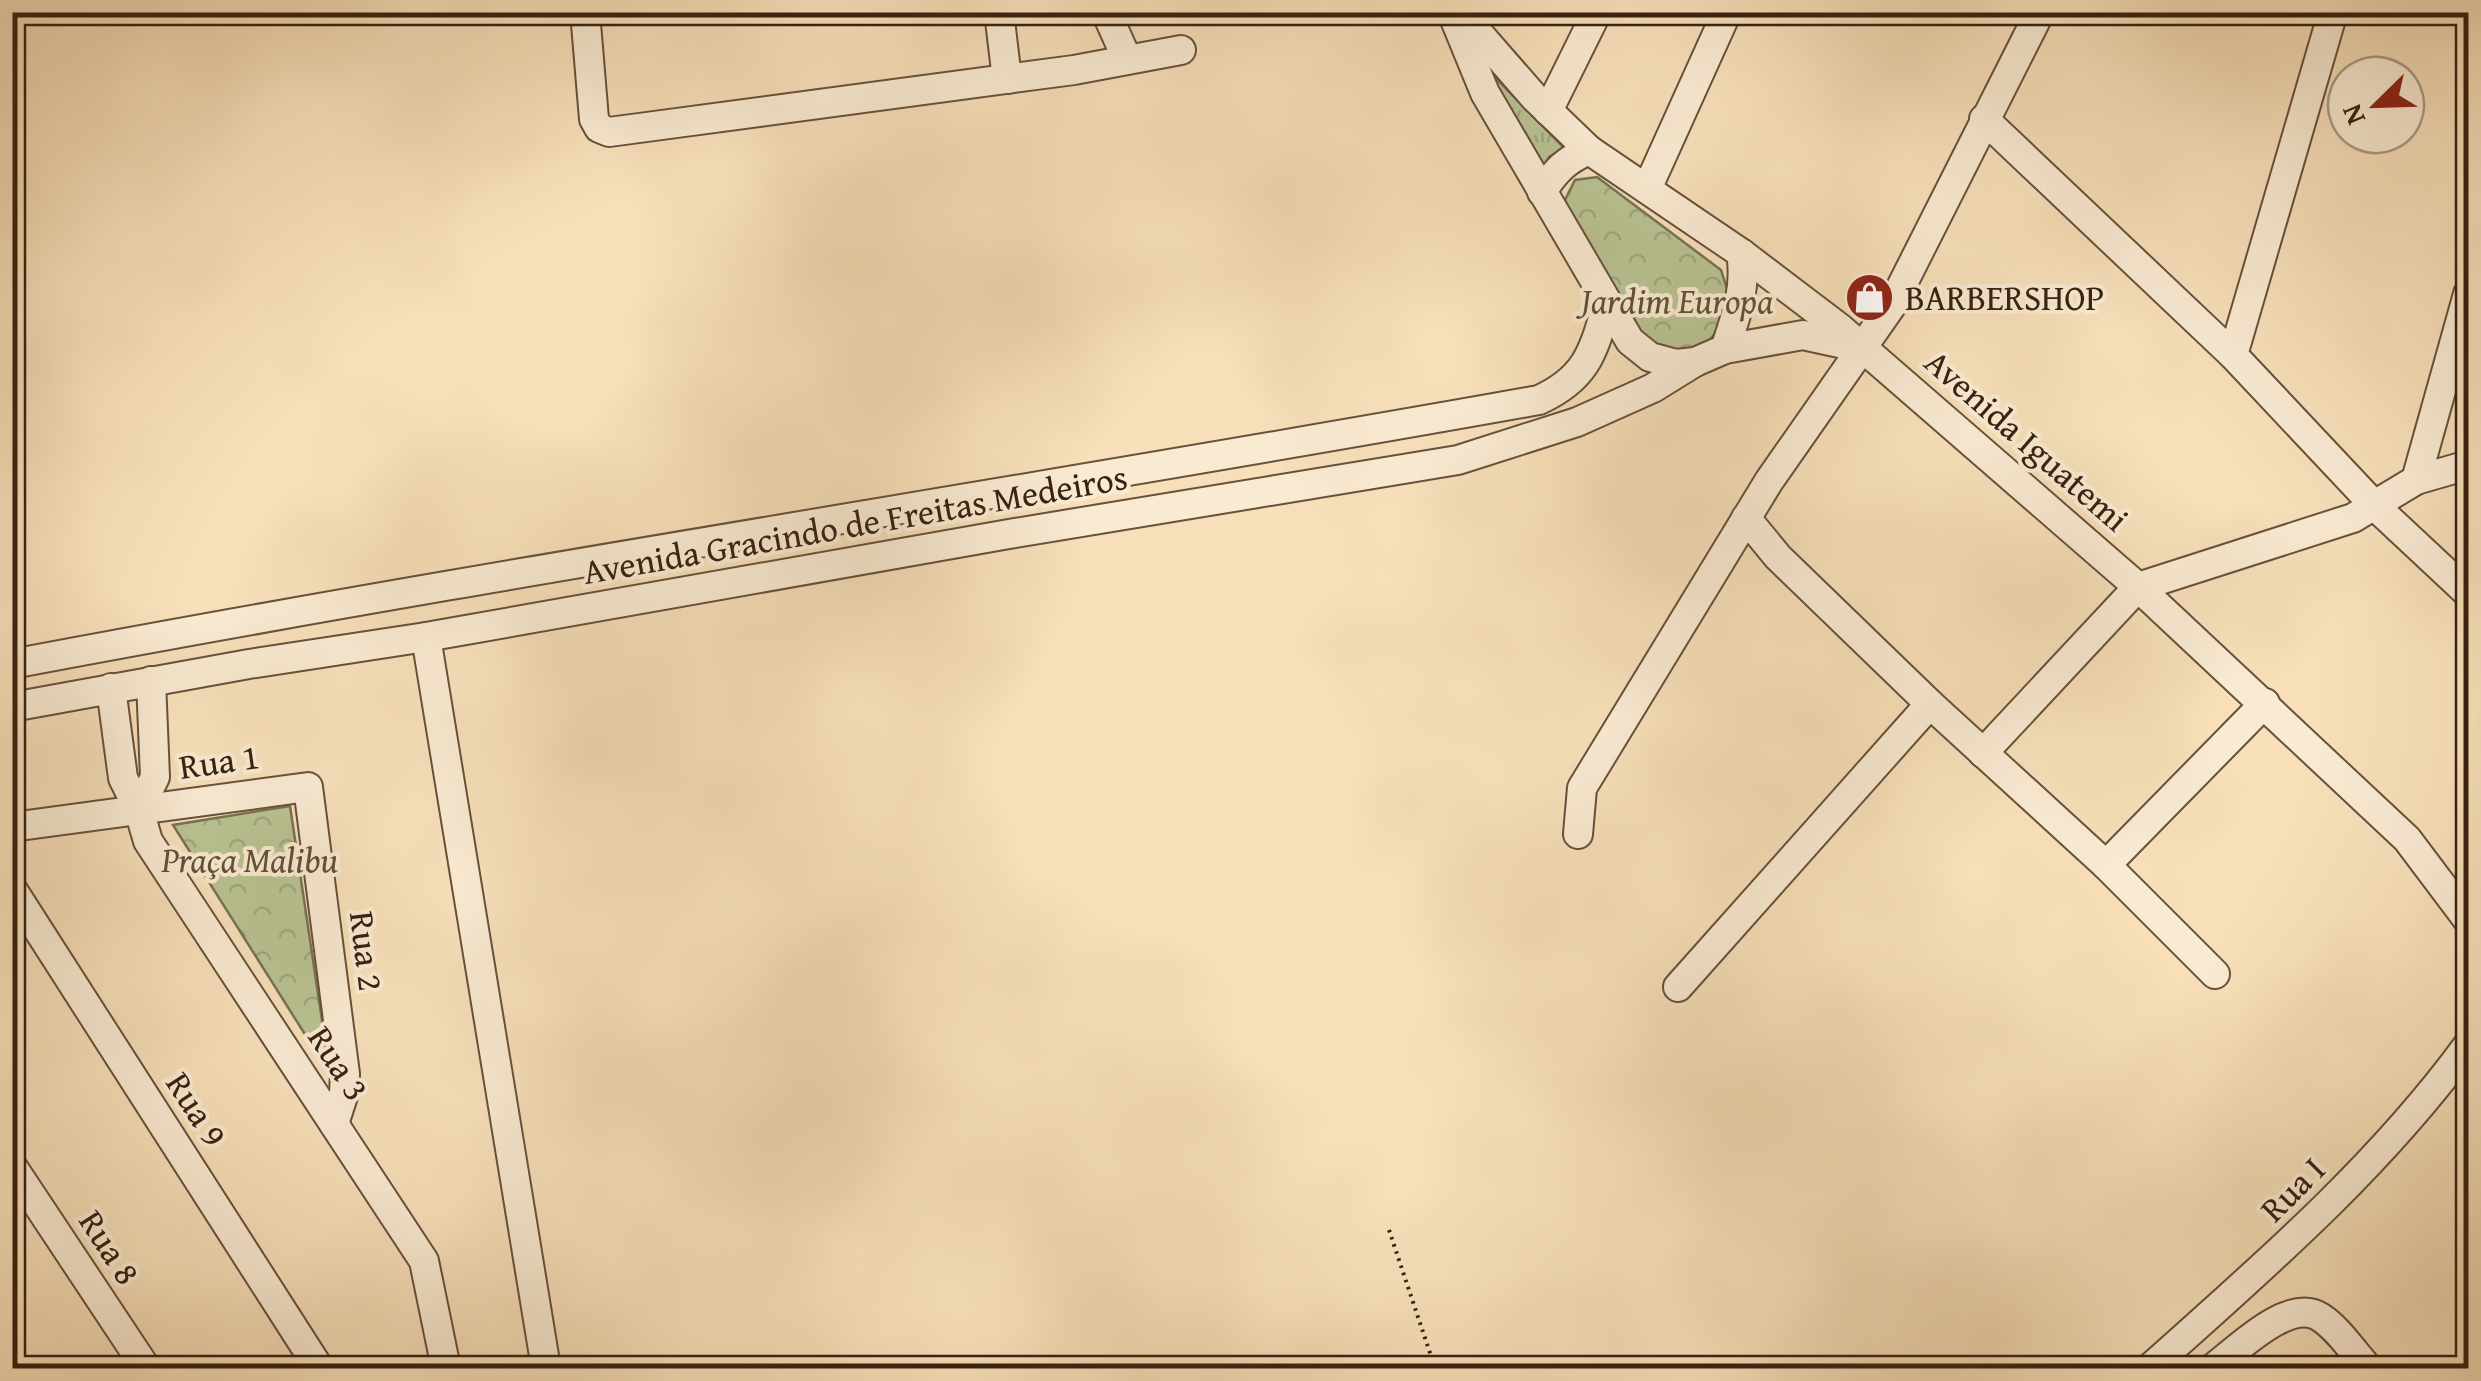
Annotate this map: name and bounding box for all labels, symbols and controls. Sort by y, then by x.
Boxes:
north arrow [2326,55,2426,155]
text: N [2330,98,2375,132]
shop icon: BARBERSHOP [1844,271,1896,323]
place label: BARBERSHOP [1905,272,2104,323]
park label: Jardim Europa [1576,275,1773,326]
street label: Avenida Iguatemi [1914,337,2140,543]
street label: Avenida Gracindo de Freitas Medeiros [579,451,1131,597]
street label: Rua 1 [176,730,262,792]
park label: Praça Malibu [160,834,339,885]
street label: Rua 2 [337,908,397,994]
street label: Rua 3 [296,1015,382,1111]
street label: Rua 9 [154,1061,240,1157]
street label: Rua I [2248,1145,2336,1233]
street label: Rua 8 [67,1199,153,1295]

